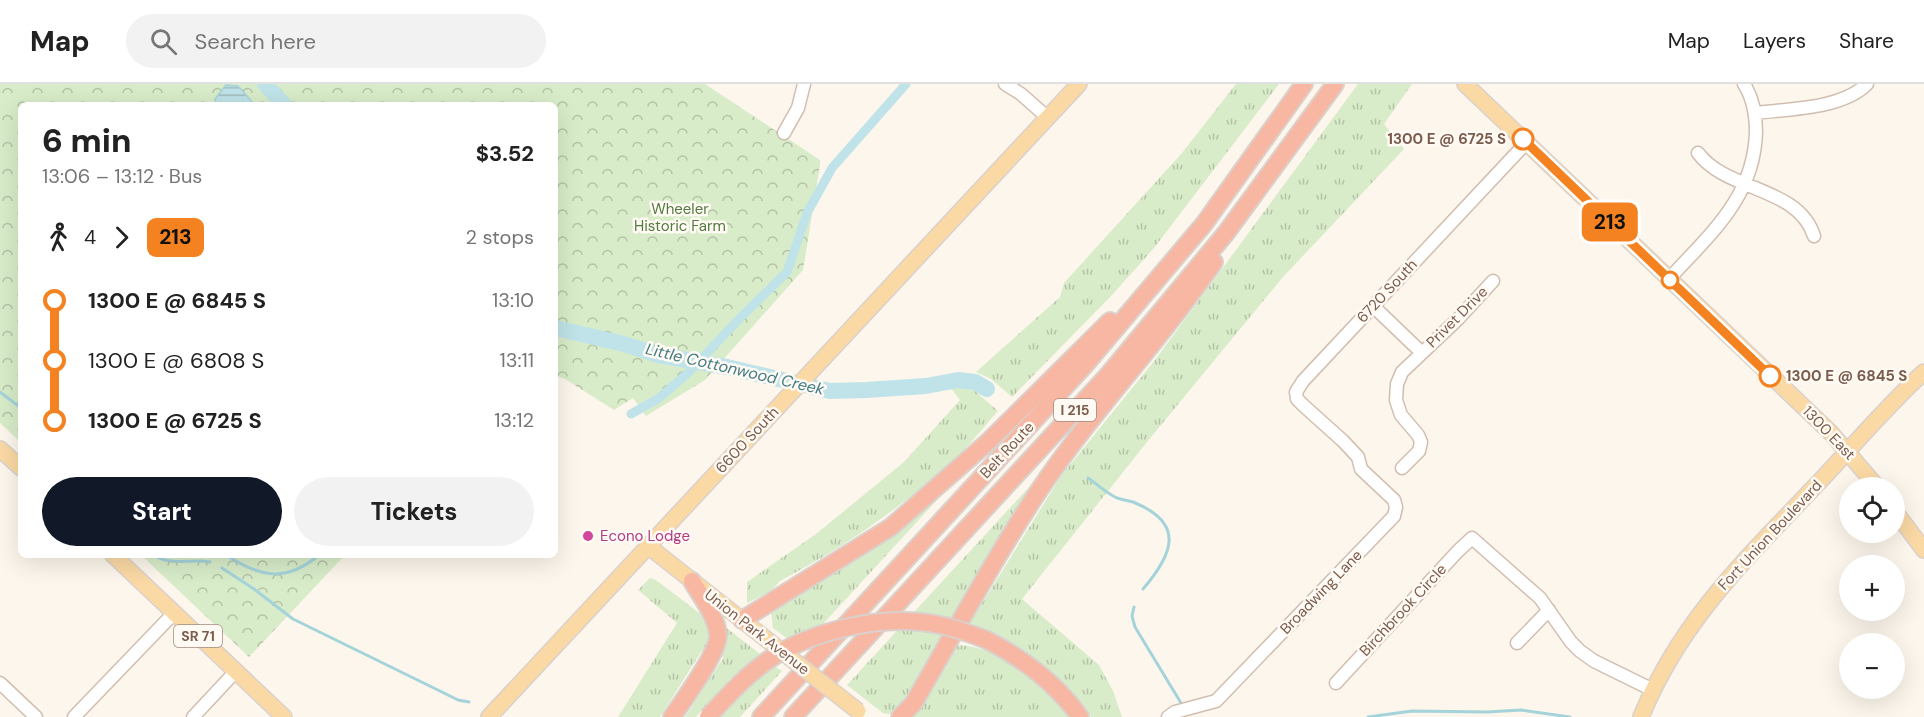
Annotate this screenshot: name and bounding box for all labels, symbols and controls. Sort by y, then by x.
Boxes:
search box [126,14,546,68]
text: Map [30,23,90,60]
icon: search [147,25,180,58]
text: Search here [195,27,316,56]
text: Map [1668,27,1710,55]
text: Layers [1743,27,1806,55]
text: Share [1839,27,1894,55]
text: 6 min [42,119,131,162]
marker: 1300 E @ 6725 S [1512,128,1534,150]
place label: 1300 E @ 6725 S [1388,129,1506,149]
text: $3.52 [476,139,534,168]
text: 13:06 – 13:12 · Bus [42,163,202,189]
park label: Wheeler Historic Farm [634,199,726,236]
line badge: 213 [1576,202,1644,242]
text: 213 [1594,208,1626,236]
icon: walk [42,221,75,254]
icon: forward [105,221,138,254]
text: 213 [159,223,192,251]
text: 4 [84,224,96,250]
text: 2 stops [466,224,534,250]
street label: 6720 South [1352,255,1422,327]
unlabelled marker [1661,271,1679,289]
street label: Privet Drive [1422,282,1492,352]
text: 1300 E @ 6845 S [88,286,266,315]
text: 13:10 [492,287,534,313]
water label: Little Cottonwood Creek [644,338,827,400]
text: 1300 E @ 6808 S [88,346,264,375]
text: 13:11 [499,347,534,373]
marker: 1300 E @ 6845 S [1759,365,1781,387]
place label: 1300 E @ 6845 S [1786,366,1907,386]
road number: I 215 [1054,399,1096,421]
street label: 6600 South [711,402,783,478]
street label: 1300 East [1798,402,1860,464]
text: 1300 E @ 6725 S [88,406,262,435]
text: 13:12 [494,407,534,433]
street label: Belt Route [976,417,1038,483]
street label: Fort Union Boulevard [1714,476,1826,594]
button: Start [42,477,282,546]
button: Tickets [294,477,534,546]
map controls [1839,477,1905,699]
button: locate [1839,477,1905,543]
place label: Econo Lodge [600,526,690,546]
marker: Econo Lodge [581,529,595,543]
street label: Broadwing Lane [1276,545,1366,639]
button: + [1839,555,1905,621]
street label: Birchbrook Circle [1355,560,1451,660]
street label: Union Park Avenue [700,585,814,679]
road number: SR 71 [174,625,222,647]
button: − [1839,633,1905,699]

